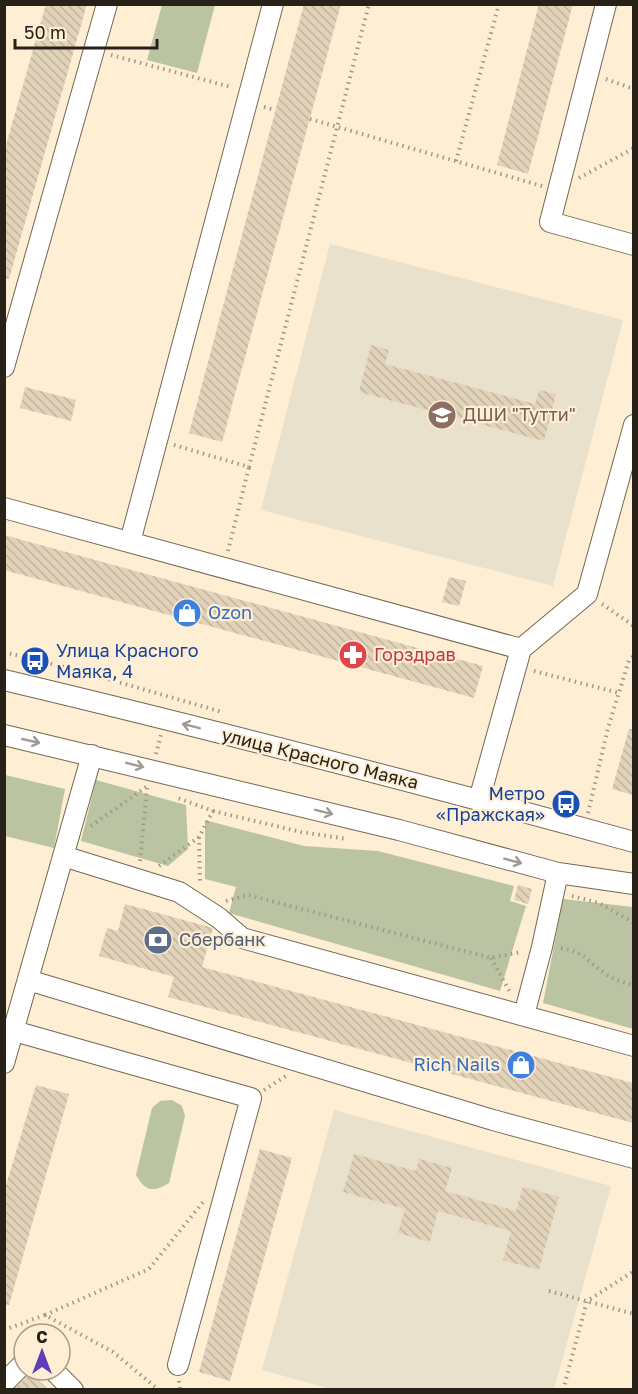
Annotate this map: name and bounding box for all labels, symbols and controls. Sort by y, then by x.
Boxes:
scale bar [15,12,158,50]
text: 50 m [24,21,66,43]
school or university icon: ДШИ "Тутти" [426,399,458,431]
place label: ДШИ "Тутти" [463,403,576,425]
shop icon: Ozon [171,597,203,629]
place label: Ozon [208,601,252,623]
place label: Улица Красного Маяка, 4 [56,639,198,682]
pharmacy icon: Горздрав [337,639,369,671]
place label: Горздрав [374,643,456,665]
bus stop icon: Улица Красного Маяка, 4 [19,645,51,677]
one-way arrow [182,719,201,731]
street label: улица Красного Маяка [219,723,421,793]
one-way arrow [21,735,40,747]
one-way arrow [125,760,144,772]
place label: Метро «Пражская» [436,782,545,825]
bus stop icon: Метро «Пражская» [550,788,582,820]
one-way arrow [314,806,333,818]
one-way arrow [503,855,522,867]
bank icon: Сбербанк [142,924,174,956]
place label: Сбербанк [179,928,266,950]
shop icon: Rich Nails [505,1049,537,1081]
place label: Rich Nails [414,1053,500,1075]
north arrow [12,1322,72,1382]
text: С [36,1327,48,1347]

